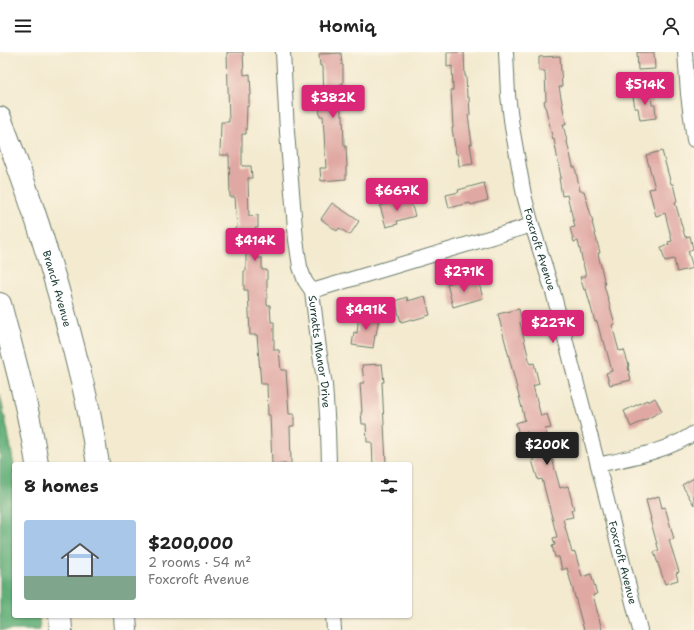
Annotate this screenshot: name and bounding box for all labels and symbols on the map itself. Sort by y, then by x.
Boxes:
pin: $514K [617,72,673,106]
pin: $382K [305,85,361,119]
pin: $667K [369,178,425,212]
street label: Foxcroft Avenue [520,206,560,293]
pin: $414K [227,228,283,262]
street label: Branch Avenue [39,248,75,329]
pin: $271K [436,259,492,293]
street label: Surratts Manor Drive [305,294,334,408]
pin: $491K [338,297,394,331]
pin: $227K [525,310,581,344]
pin: $200K [519,432,575,466]
street label: Foxcroft Avenue [605,519,641,606]

